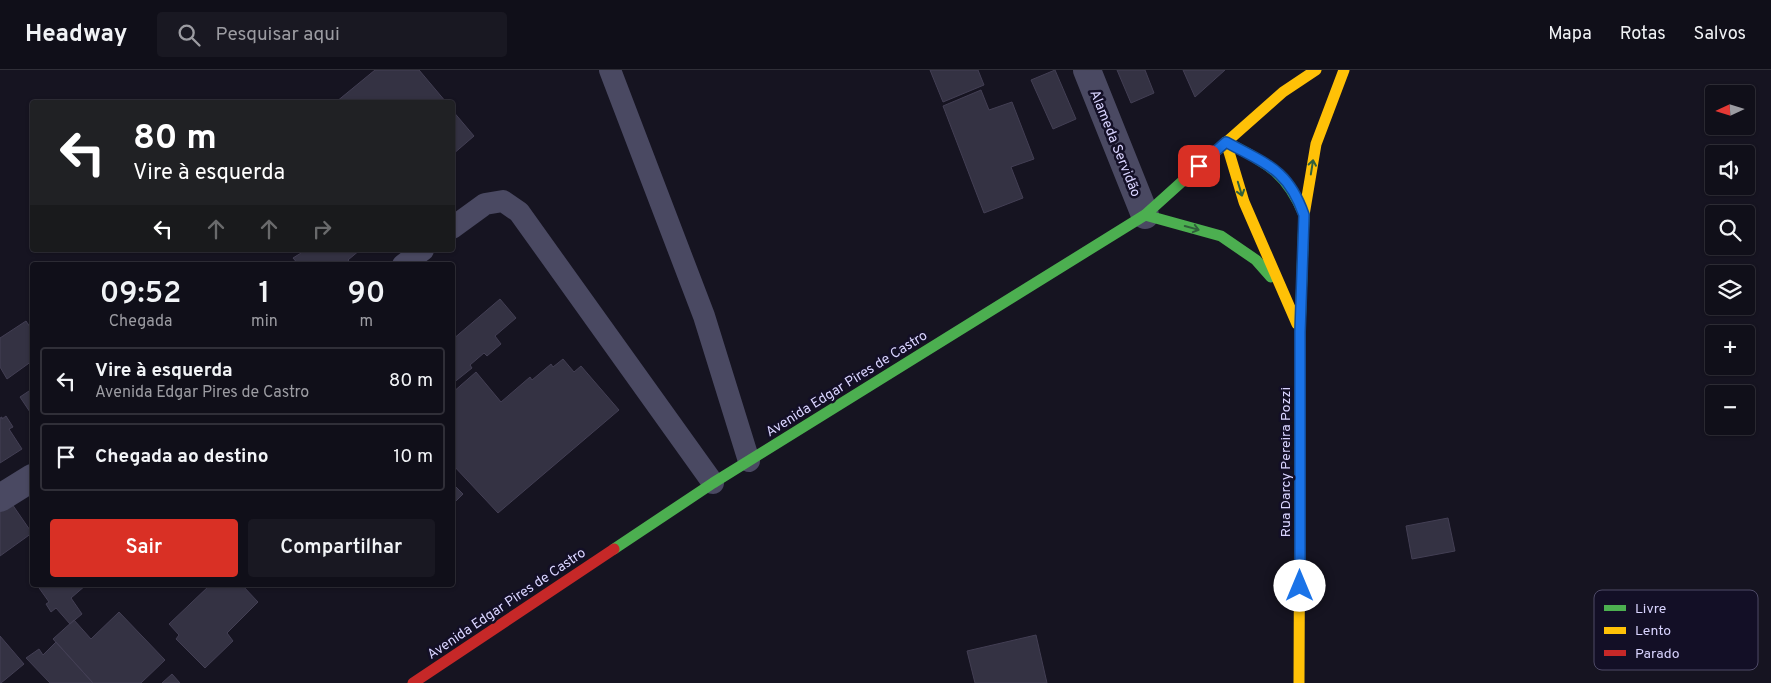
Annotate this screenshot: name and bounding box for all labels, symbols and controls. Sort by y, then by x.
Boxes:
search box [157,12,507,57]
text: Headway [25,20,127,50]
icon: search [175,21,203,49]
text: Pesquisar aqui [215,23,340,47]
text: Mapa [1548,23,1592,46]
text: Rotas [1620,23,1666,46]
text: Salvos [1694,23,1746,46]
north arrow [1705,85,1755,135]
map controls [1705,85,1755,435]
street label: Alameda Servidão [1085,87,1144,200]
text: 80 m [133,117,217,161]
icon: left [50,120,115,185]
pin [1178,145,1220,187]
button: sound [1705,145,1755,195]
icon: arrive [1185,152,1213,180]
one-way arrow [1308,159,1318,175]
text: Vire à esquerda [133,160,285,187]
one-way arrow [1235,180,1245,196]
button: search [1705,205,1755,255]
icon: left [149,215,177,243]
icon: ahead [202,215,230,243]
icon: ahead [255,215,283,243]
icon: right [308,215,336,243]
one-way arrow [1184,224,1200,233]
button: layers [1705,265,1755,315]
text: 09:52 [100,276,181,313]
text: 1 [259,276,270,313]
text: 90 [347,276,385,313]
text: Chegada [109,312,172,332]
text: min [251,312,278,332]
text: m [360,312,373,332]
button: + [1705,325,1755,375]
street label: Avenida Edgar Pires de Castro [763,327,931,441]
text: Vire à esquerda [95,359,233,383]
icon: left [52,367,80,395]
text: 80 m [389,369,433,393]
text: Avenida Edgar Pires de Castro [95,383,309,403]
button: − [1705,385,1755,435]
street label: Rua Darcy Pereira Pozzi [1278,387,1295,537]
icon: arrive [52,443,80,471]
text: Chegada ao destino [95,445,269,469]
text: 10 m [393,445,433,469]
button: Sair [50,519,238,577]
button: Compartilhar [248,519,435,577]
street label: Avenida Edgar Pires de Castro [424,545,589,664]
position arrow [1273,559,1325,611]
legend [1594,590,1758,670]
text: Livre [1635,601,1666,618]
text: Lento [1635,623,1671,640]
text: Parado [1635,646,1680,663]

